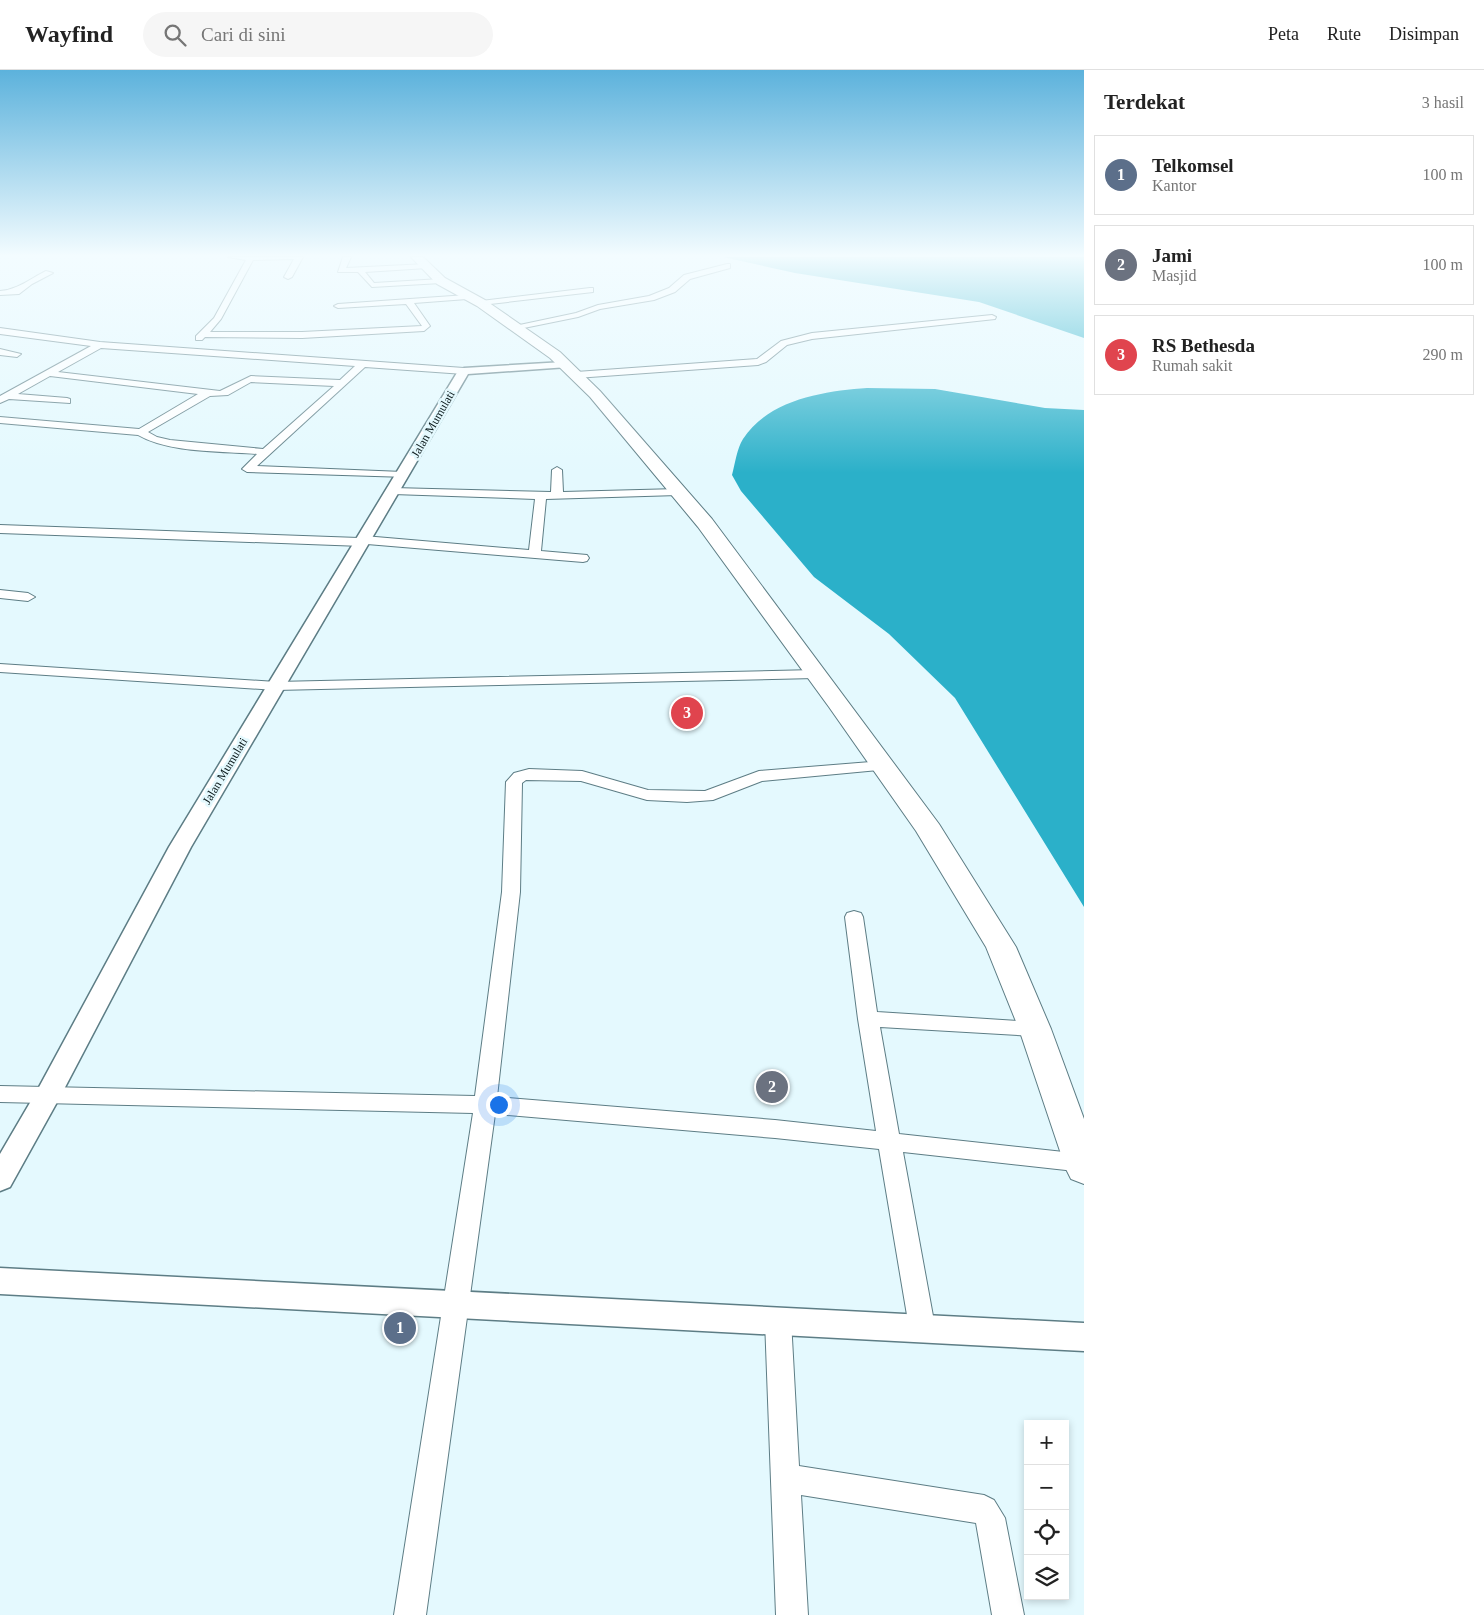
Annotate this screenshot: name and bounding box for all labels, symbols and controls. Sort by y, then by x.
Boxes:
search box [143,12,493,57]
text: Wayfind [25,21,113,47]
icon: search [161,21,189,49]
text: Cari di sini [201,24,285,45]
text: Peta [1268,24,1299,44]
text: Rute [1327,24,1361,44]
text: Disimpan [1389,24,1459,44]
text: Terdekat [1104,90,1185,114]
text: 3 hasil [1422,94,1464,111]
text: Telkomsel [1152,155,1234,176]
text: 1 [1117,166,1125,183]
text: 100 m [1423,166,1463,183]
text: Kantor [1152,177,1196,194]
text: Jami [1152,245,1192,266]
text: 2 [1117,256,1125,273]
text: 100 m [1423,256,1463,273]
text: Masjid [1152,267,1196,284]
text: RS Bethesda [1152,335,1255,356]
text: 3 [1117,346,1125,363]
text: 290 m [1423,346,1463,363]
text: Rumah sakit [1152,357,1232,374]
street label: Jalan Mumulati [408,387,458,460]
pin: 3 [671,694,703,732]
street label: Jalan Mumulati [200,735,251,807]
pin: 2 [756,1068,788,1106]
your location [486,1092,512,1118]
pin: 1 [384,1309,416,1347]
map controls [1024,1420,1069,1600]
button: + [1024,1420,1069,1465]
button: − [1024,1465,1069,1510]
button: locate [1024,1510,1069,1555]
button: layers [1024,1555,1069,1600]

